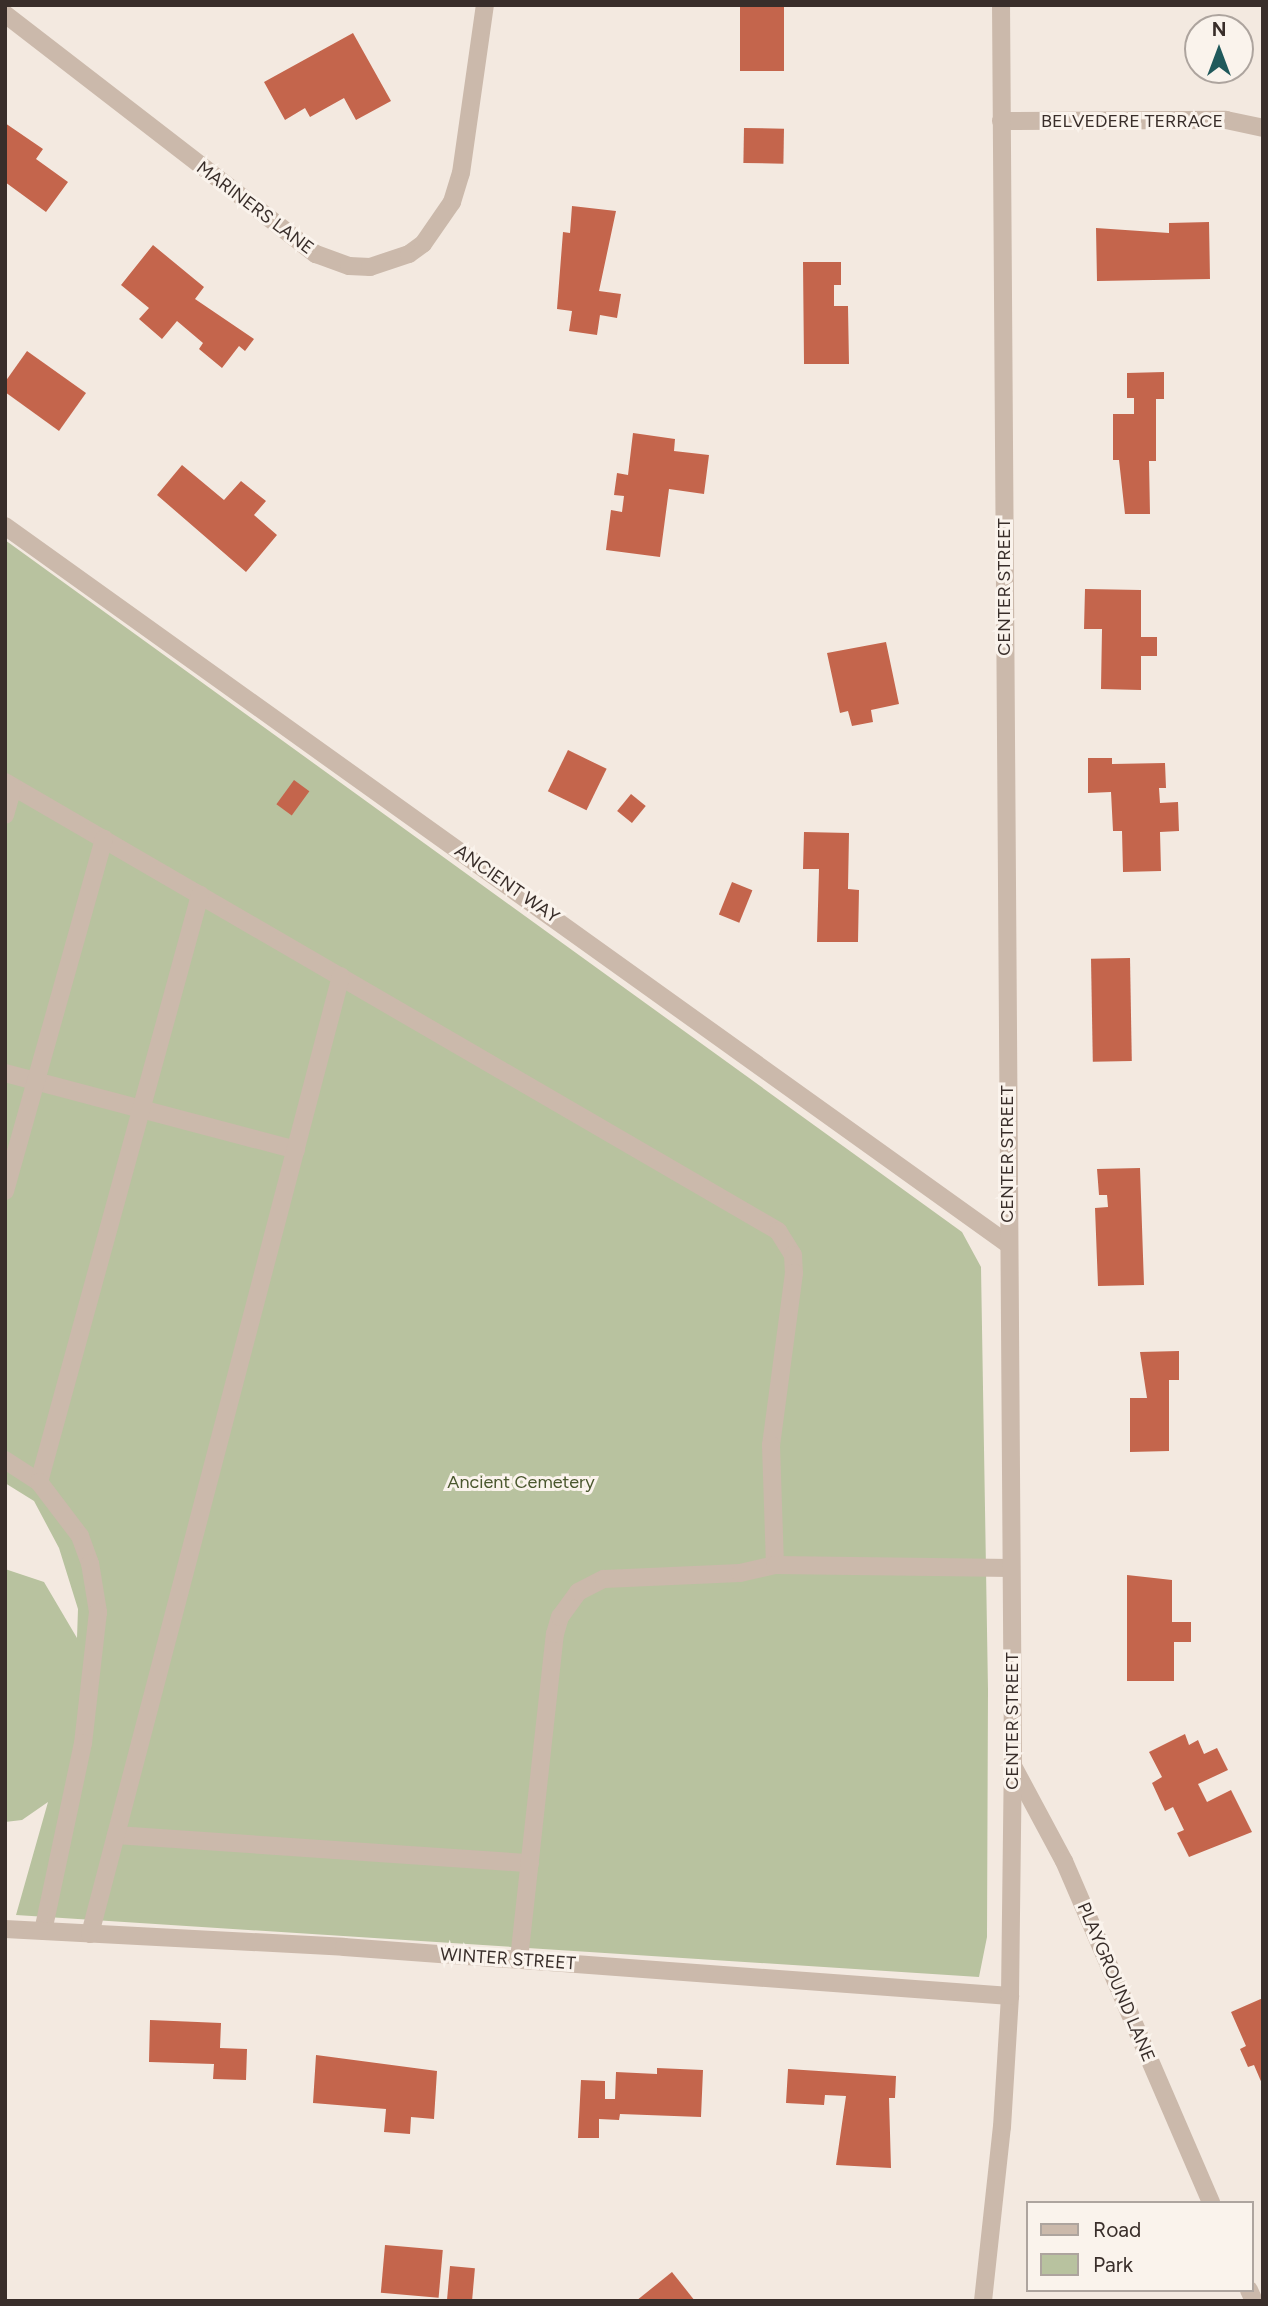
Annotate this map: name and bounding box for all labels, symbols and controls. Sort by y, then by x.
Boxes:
north arrow [1184,14,1254,84]
text: N [1212,18,1226,41]
street label: BELVEDERE TERRACE [1041,110,1223,132]
street label: MARINERS LANE [192,157,318,259]
street label: CENTER STREET [993,518,1015,656]
street label: ANCIENT WAY [451,840,563,928]
street label: CENTER STREET [996,1085,1018,1223]
park label: Ancient Cemetery [447,1471,595,1493]
street label: CENTER STREET [1001,1652,1023,1790]
street label: PLAYGROUND LANE [1073,1899,1159,2065]
street label: WINTER STREET [439,1943,577,1975]
legend [1026,2201,1254,2292]
text: Road [1093,2217,1141,2242]
text: Park [1093,2252,1133,2277]

